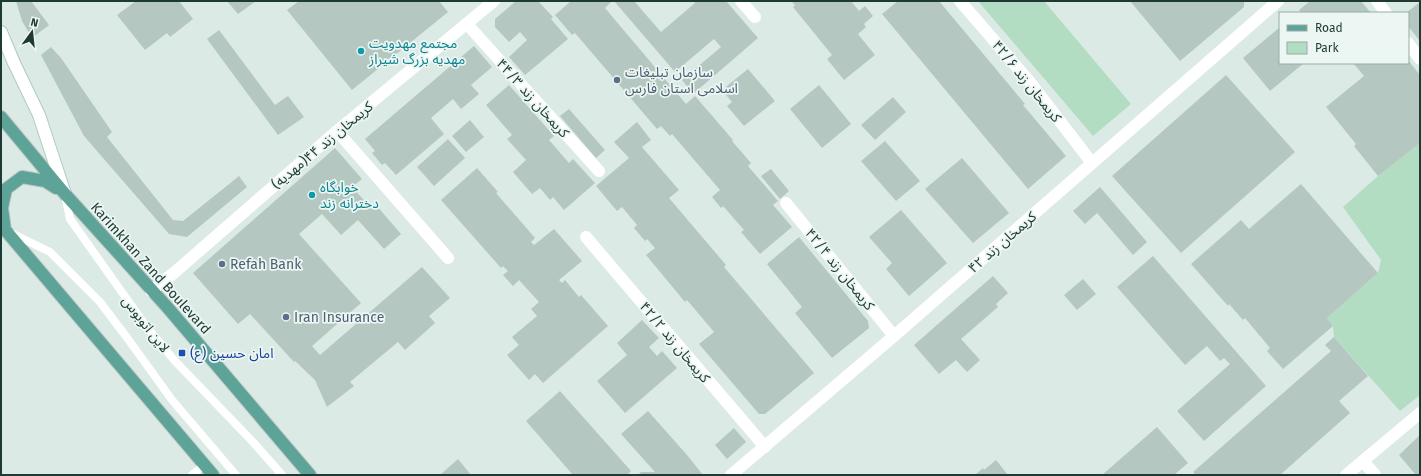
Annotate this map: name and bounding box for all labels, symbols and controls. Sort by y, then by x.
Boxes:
north arrow [12,12,52,52]
legend [1279,12,1409,64]
text: N [29,16,40,30]
text: Road [1315,21,1343,35]
place label: مجتمع مهدویت مهدیه بزرگ شیراز [368,35,465,68]
street label: کریمخان زند ۴۲/۶ [988,37,1065,126]
text: Park [1315,41,1339,55]
marker: مجتمع مهدویت مهدیه بزرگ شیراز [356,46,366,56]
street label: کریمخان زند ۴۴/۳ [493,55,573,142]
place label: سازمان تبلیغات اسلامی استان فارس [625,64,738,97]
marker: سازمان تبلیغات اسلامی استان فارس [612,75,622,85]
street label: کریمخان زند ۴۴(مهدیه) [268,98,377,193]
place label: خوابگاه دخترانه زند [320,179,379,212]
marker: خوابگاه دخترانه زند [307,190,317,200]
street label: Karimkhan Zand Boulevard [87,199,214,338]
street label: کریمخان زند ۴۲ [965,208,1040,277]
street label: کریمخان زند ۴۲/۴ [801,225,878,314]
place label: Refah Bank [230,256,302,273]
marker: Refah Bank [217,259,227,269]
street label: لاین اتوبوس [118,292,173,356]
street label: کریمخان زند ۴۲/۲ [636,298,714,386]
place label: Iran Insurance [294,309,384,326]
marker: Iran Insurance [281,312,291,322]
place label: امان حسین (ع) [190,345,274,364]
marker: امان حسین (ع) [177,348,187,358]

